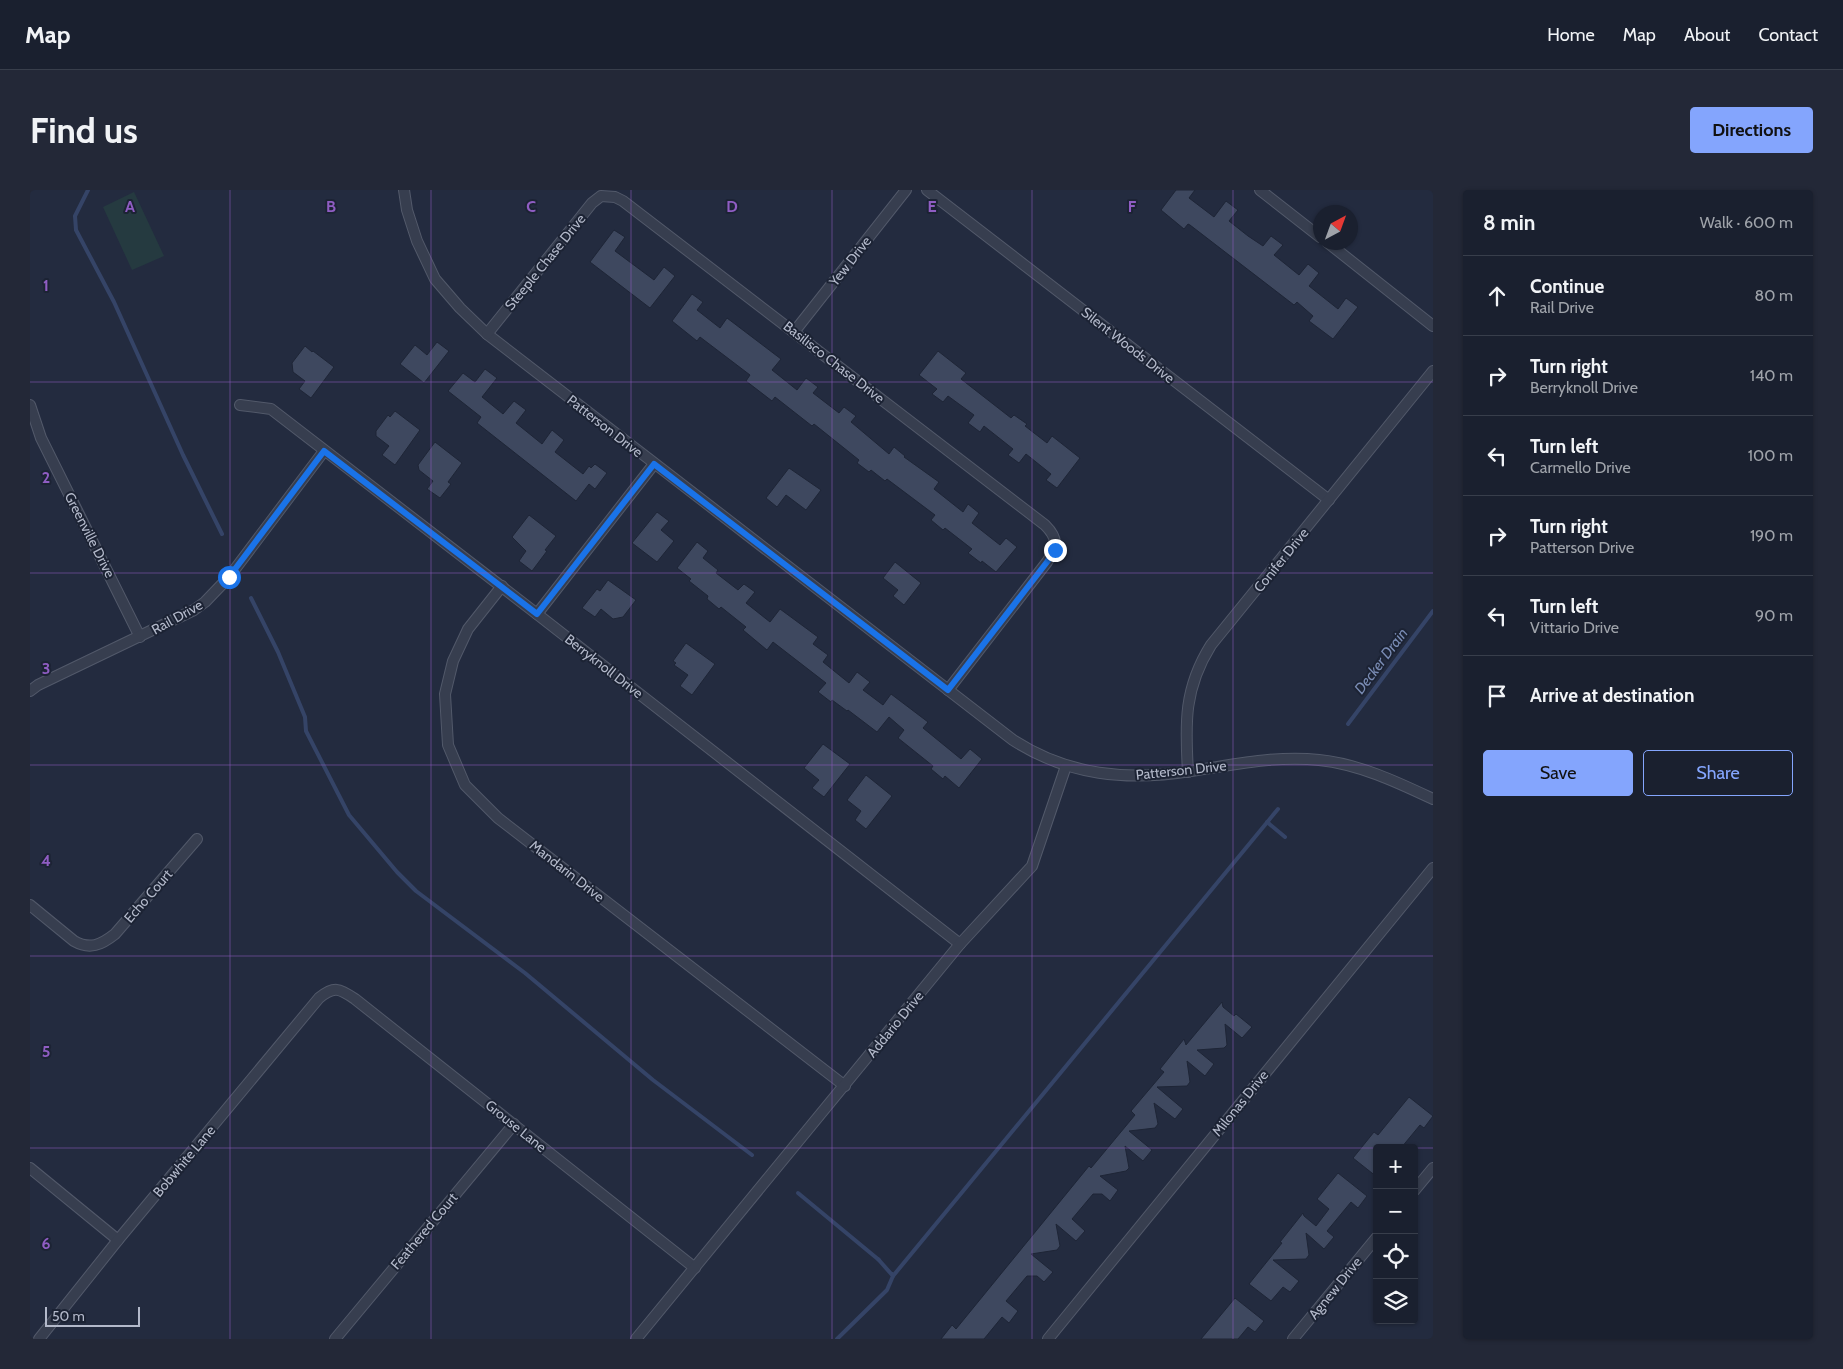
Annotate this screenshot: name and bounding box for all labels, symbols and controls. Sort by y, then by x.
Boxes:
text: Map [25,20,71,49]
text: Home [1547,24,1595,46]
text: Map [1623,24,1656,46]
text: About [1684,24,1730,46]
text: Contact [1758,24,1818,46]
button: Directions [1690,107,1813,153]
text: Find us [30,109,138,152]
text: A [125,197,135,216]
text: B [326,197,336,216]
text: C [526,197,536,216]
text: D [726,197,738,216]
text: E [927,197,937,216]
text: F [1128,197,1137,216]
north arrow [1313,205,1358,250]
street label: Steeple Chase Drive [501,210,589,314]
text: 8 min [1483,210,1535,235]
text: Walk · 600 m [1700,213,1793,232]
street label: Yew Drive [824,232,875,290]
text: Continue [1530,275,1604,298]
text: 1 [43,276,49,295]
icon: ahead [1483,282,1511,310]
text: 80 m [1755,286,1793,305]
text: Rail Drive [1530,298,1594,317]
street label: Silent Woods Drive [1078,303,1178,387]
street label: Basilisco Chase Drive [780,317,888,407]
text: Turn right [1530,355,1608,378]
icon: right [1483,362,1511,390]
text: 140 m [1750,366,1793,385]
text: Berryknoll Drive [1530,378,1638,397]
street label: Patterson Drive [564,391,646,461]
text: Turn left [1530,435,1598,458]
icon: left [1483,442,1511,470]
text: 100 m [1748,446,1793,465]
text: Carmello Drive [1530,458,1631,477]
text: 2 [42,468,50,487]
street label: Greenville Drive [61,489,119,581]
text: Turn right [1530,515,1608,538]
icon: right [1483,522,1511,550]
street label: Conifer Drive [1250,524,1312,596]
text: 190 m [1750,526,1793,545]
text: Patterson Drive [1530,538,1634,557]
route end [1044,539,1067,562]
route start [218,566,241,589]
text: Turn left [1530,595,1598,618]
street label: Rail Drive [148,596,206,638]
icon: left [1483,602,1511,630]
text: 90 m [1755,606,1793,625]
text: Vittario Drive [1530,618,1619,637]
water label: Decker Drain [1351,625,1411,697]
street label: Berryknoll Drive [561,630,647,702]
text: 3 [42,659,50,678]
icon: arrive [1483,682,1511,710]
text: Arrive at destination [1530,684,1694,707]
button: Save [1483,750,1633,796]
button: Share [1643,750,1793,796]
street label: Patterson Drive [1135,756,1227,784]
street label: Mandarin Drive [526,836,608,906]
text: 4 [41,851,51,870]
street label: Echo Court [120,865,176,926]
street label: Addario Drive [863,987,927,1061]
text: 5 [42,1042,50,1061]
street label: Milonas Drive [1208,1066,1272,1140]
street label: Grouse Lane [482,1096,550,1156]
street label: Bobwhite Lane [149,1121,219,1201]
map controls [1373,1144,1418,1324]
button: + [1373,1144,1418,1189]
street label: Feathered Court [387,1189,462,1273]
button: − [1373,1189,1418,1234]
text: 6 [42,1234,51,1253]
button: locate [1373,1234,1418,1279]
street label: Agnew Drive [1304,1253,1366,1323]
button: layers [1373,1279,1418,1324]
scale bar [45,1304,140,1327]
text: 50 m [52,1307,85,1325]

